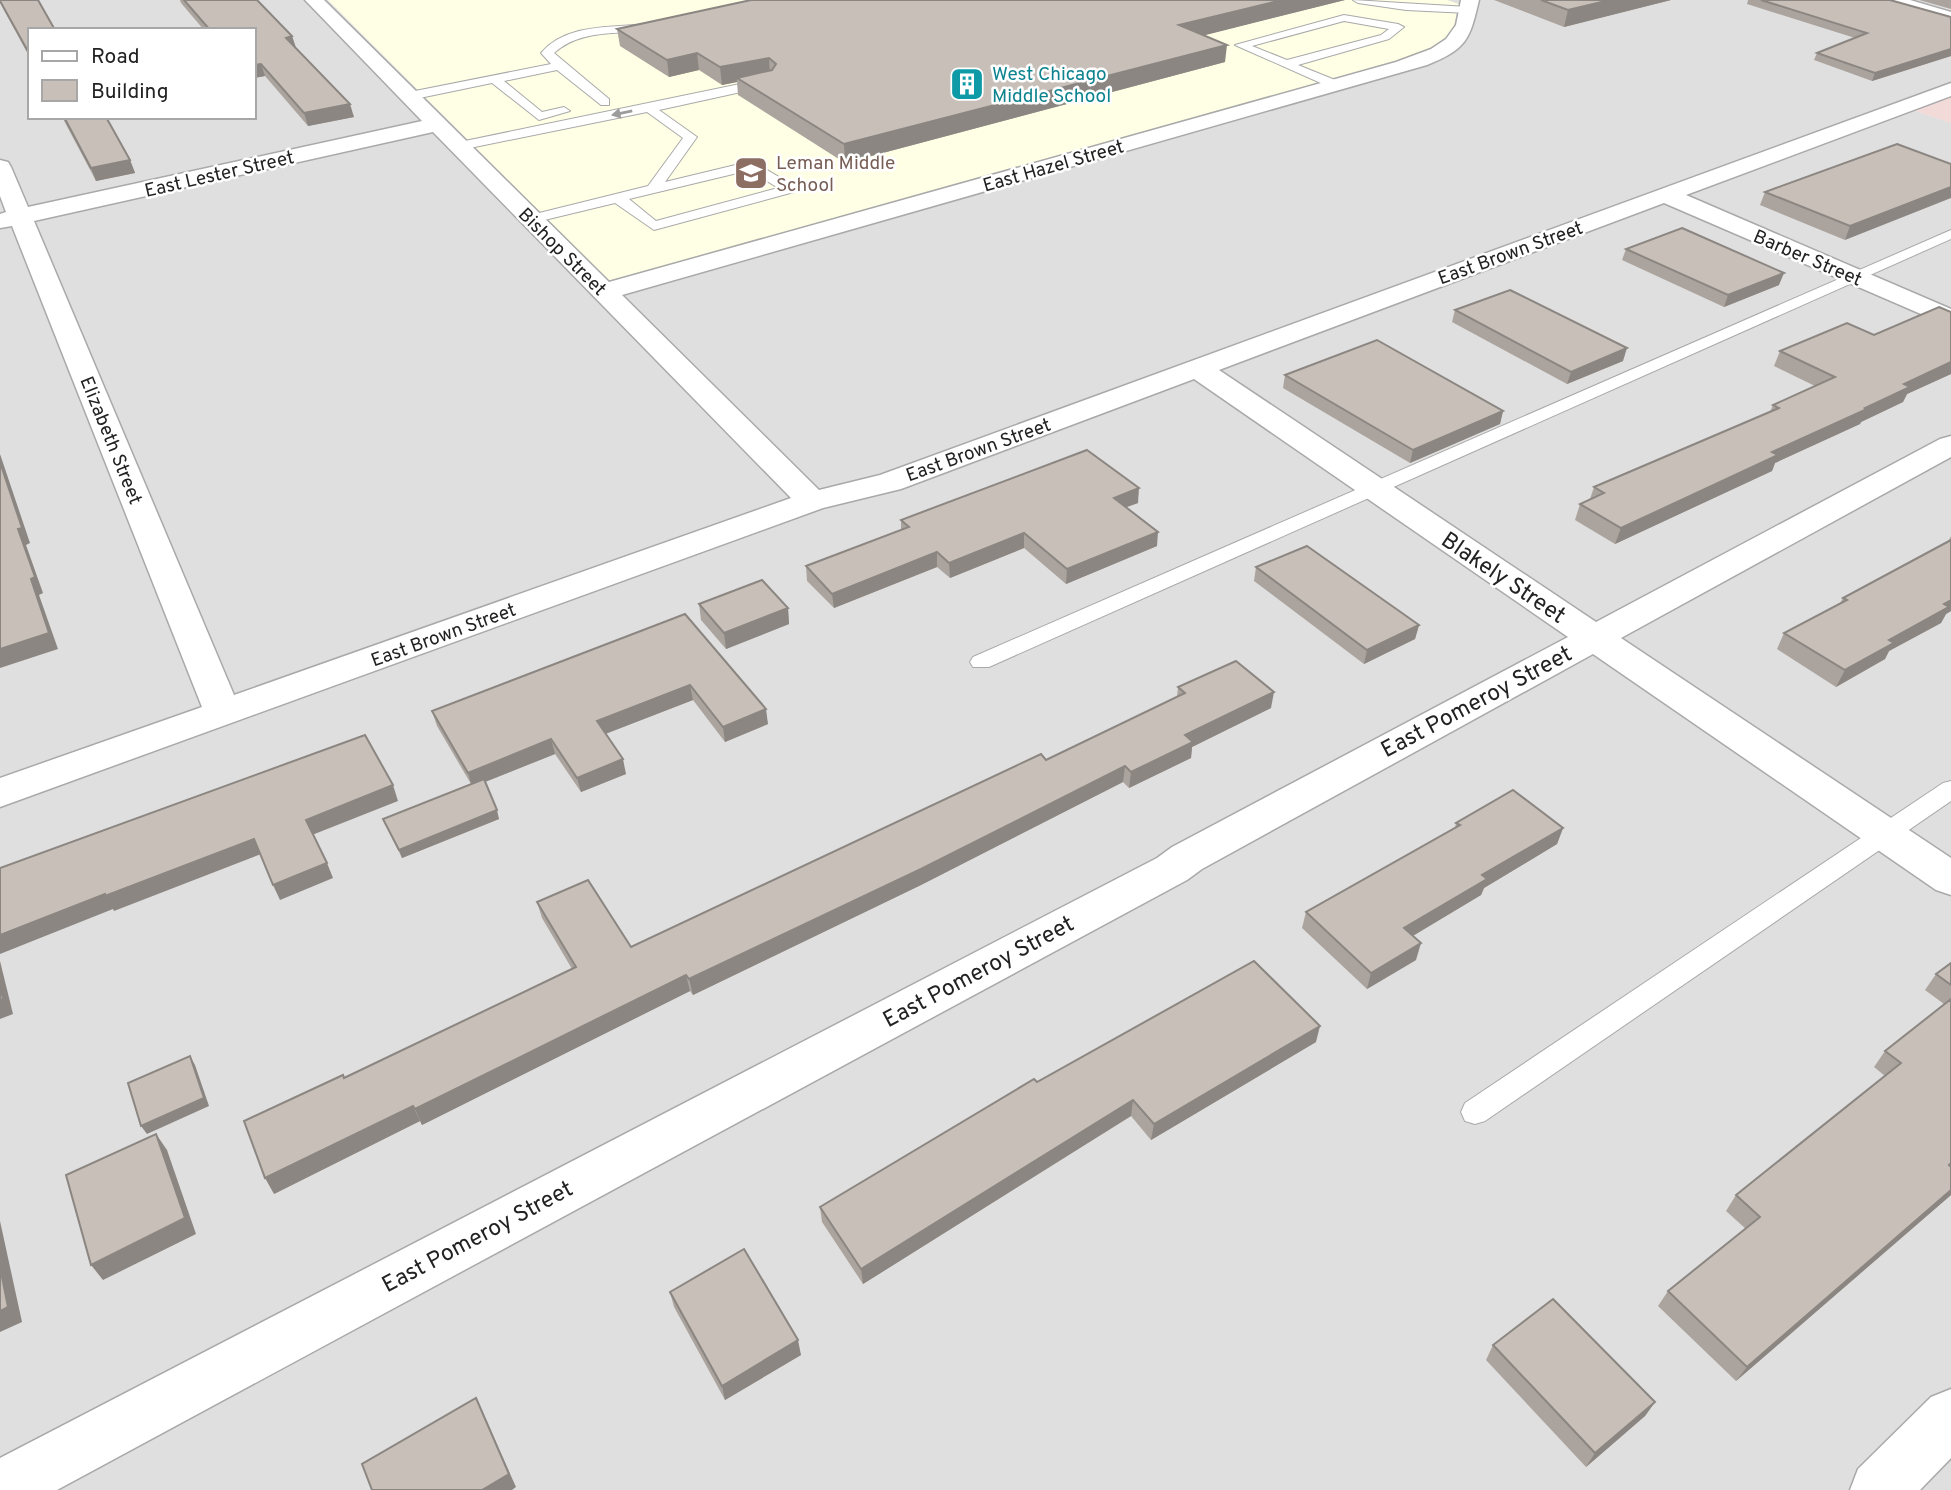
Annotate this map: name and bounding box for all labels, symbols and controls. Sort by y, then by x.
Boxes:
legend [28,28,256,119]
text: Road [91,44,140,71]
place label: West Chicago Middle School [992,63,1111,109]
building icon: West Chicago Middle School [948,65,986,103]
text: Building [91,79,169,106]
one-way arrow [611,108,633,119]
street label: East Hazel Street [980,135,1127,199]
street label: East Lester Street [142,146,296,204]
place label: Leman Middle School [776,152,895,198]
school or university icon: Leman Middle School [732,154,770,192]
street label: Bishop Street [512,203,611,302]
street label: East Brown Street [1435,217,1586,291]
street label: Barber Street [1749,225,1865,292]
street label: Elizabeth Street [74,373,147,508]
street label: East Brown Street [903,414,1054,488]
street label: Blakely Street [1435,527,1570,631]
street label: East Brown Street [368,599,519,673]
street label: East Pomeroy Street [1377,641,1578,766]
street label: East Pomeroy Street [879,911,1080,1036]
street label: East Pomeroy Street [378,1176,579,1301]

